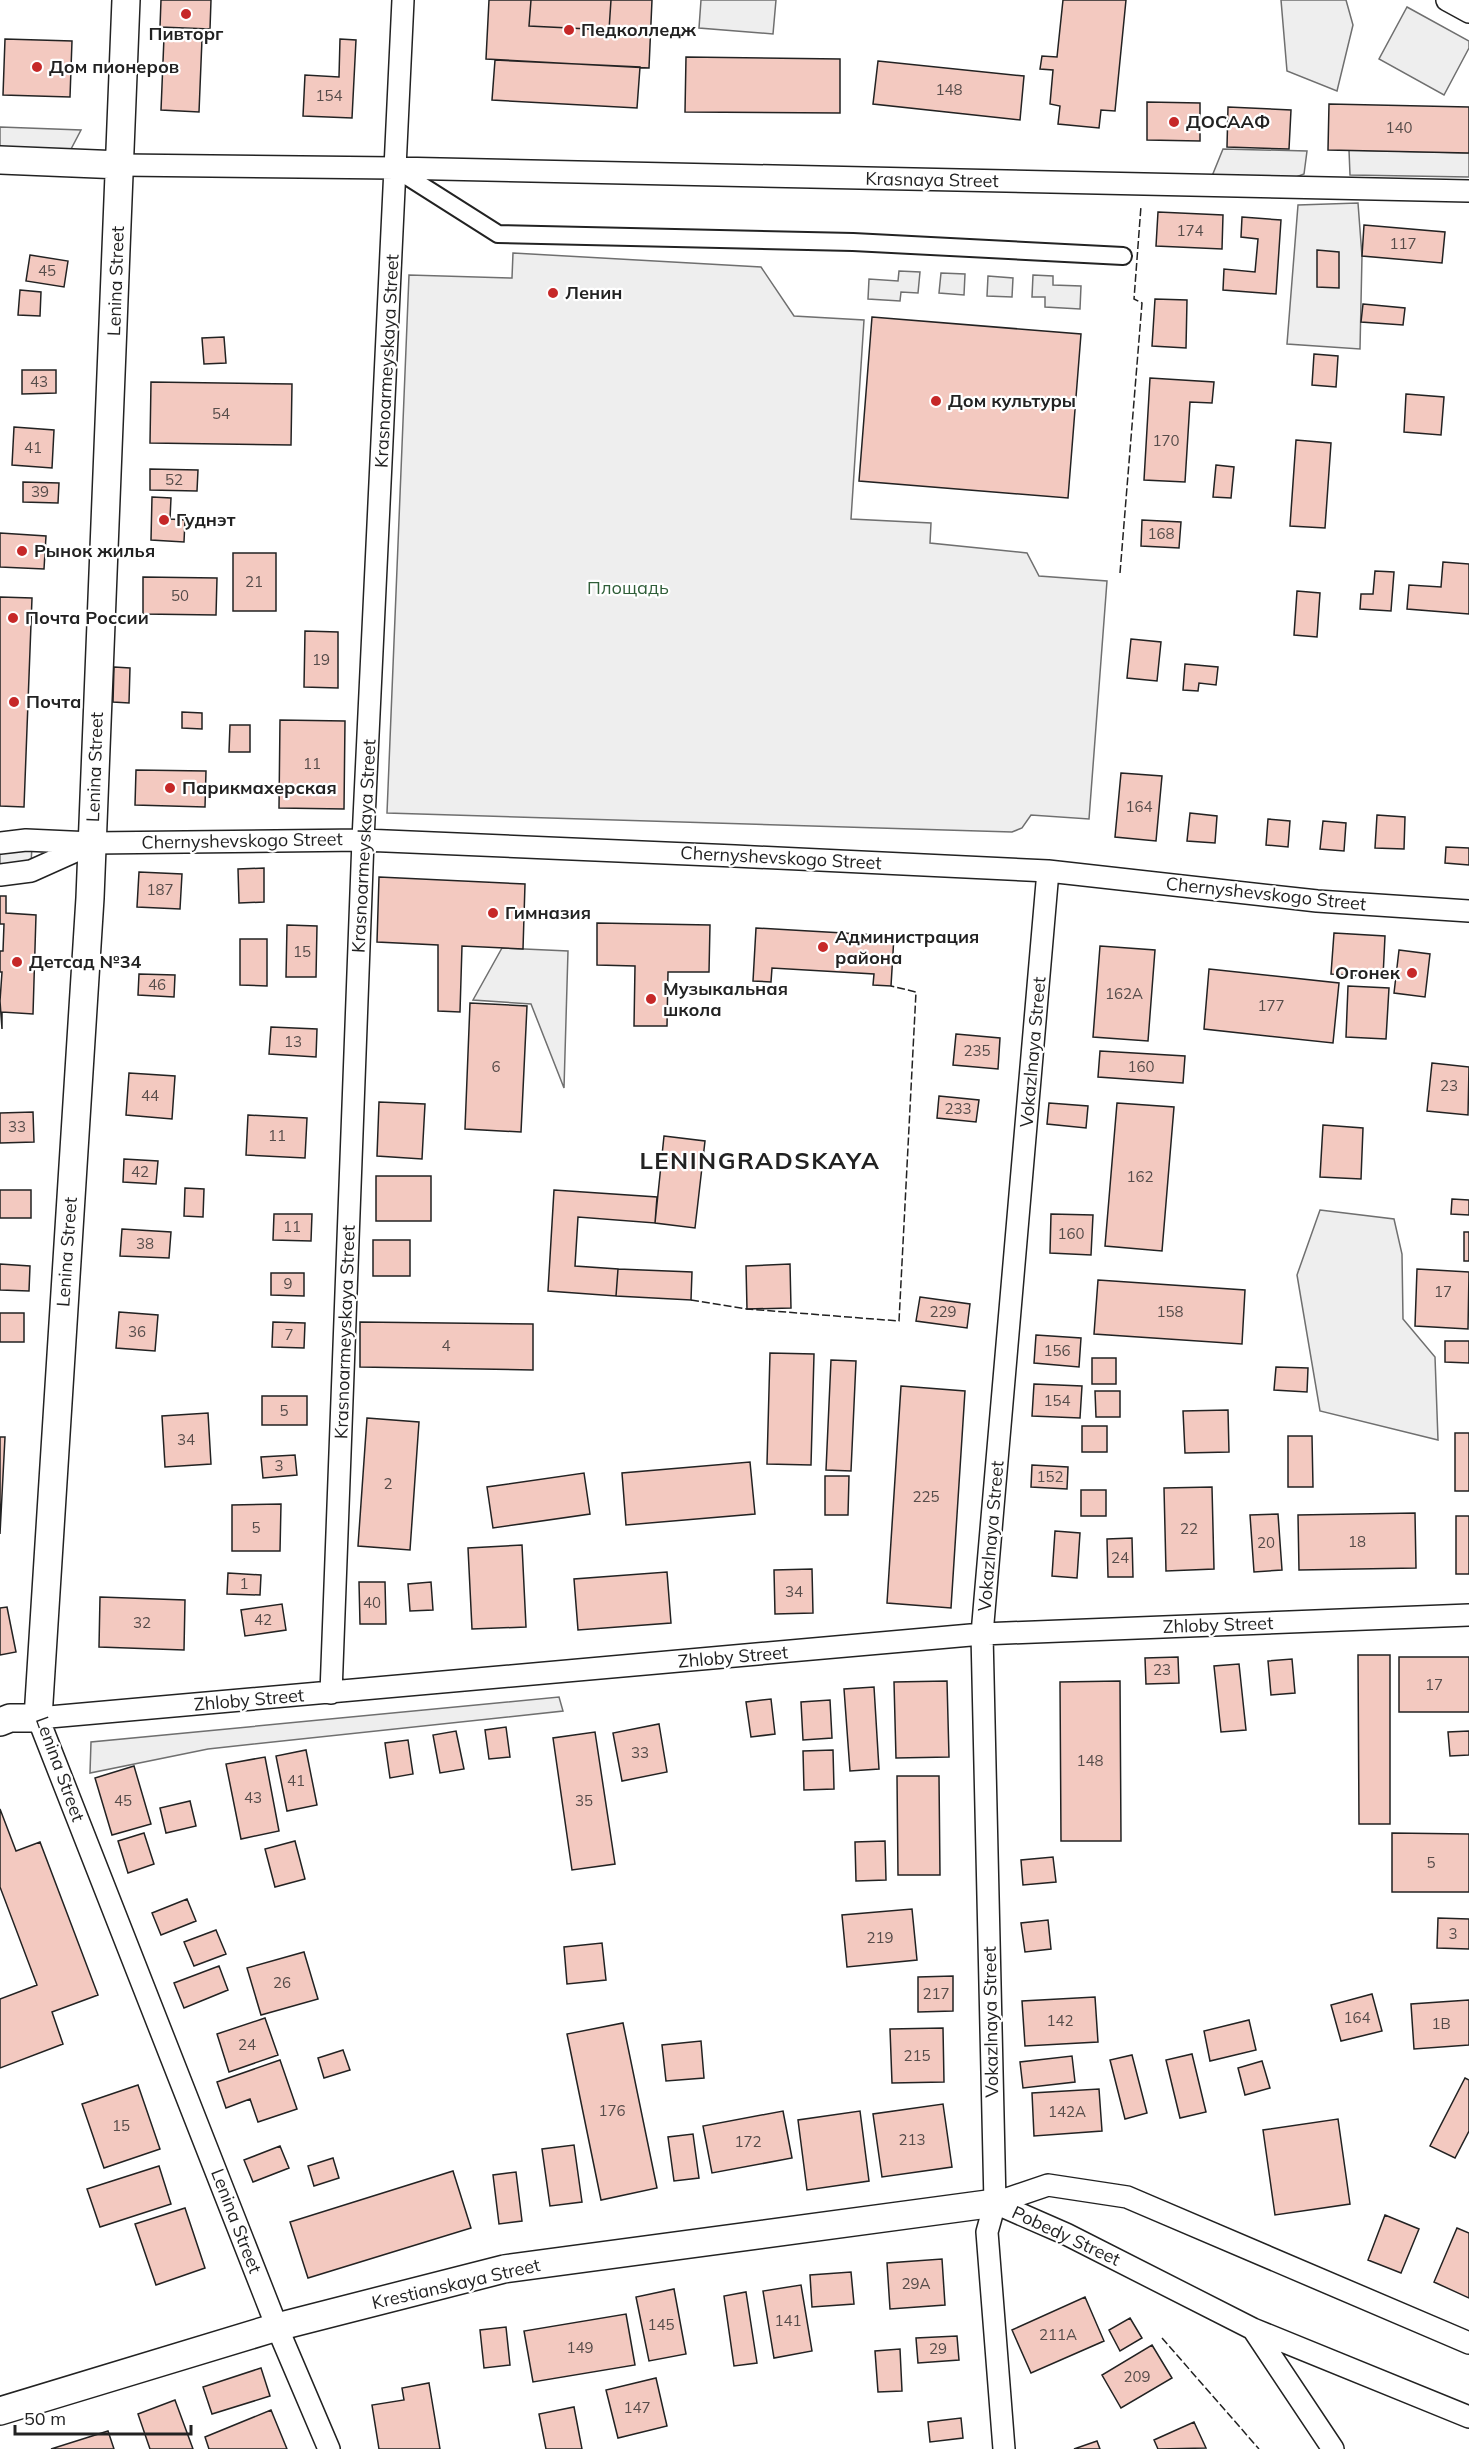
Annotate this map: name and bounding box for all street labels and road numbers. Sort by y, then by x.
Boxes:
street label: Krasnaya Street [865,167,999,192]
street label: Lenina Street [102,226,129,336]
street label: Krasnoarmeyskaya Street [369,253,404,468]
street label: Lenina Street [81,712,108,822]
street label: Krasnoarmeyskaya Street [346,738,381,953]
street label: Chernyshevskogo Street [141,827,343,854]
street label: Chernyshevskogo Street [680,841,882,874]
street label: Chernyshevskogo Street [1165,872,1367,915]
street label: Vokazlnaya Street [1014,976,1051,1128]
street label: Lenina Street [51,1196,82,1308]
street label: Krasnoarmeyskaya Street [329,1225,360,1439]
street label: Vokazlnaya Street [972,1460,1009,1612]
street label: Zhloby Street [1162,1611,1274,1638]
street label: Zhloby Street [677,1640,789,1673]
street label: Zhloby Street [193,1683,305,1716]
street label: Lenina Street [31,1713,90,1825]
street label: Vokazlnaya Street [978,1946,1003,2098]
street label: Lenina Street [206,2165,267,2276]
street label: Pobedy Street [1008,2200,1124,2271]
street label: Krestianskaya Street [370,2253,542,2314]

